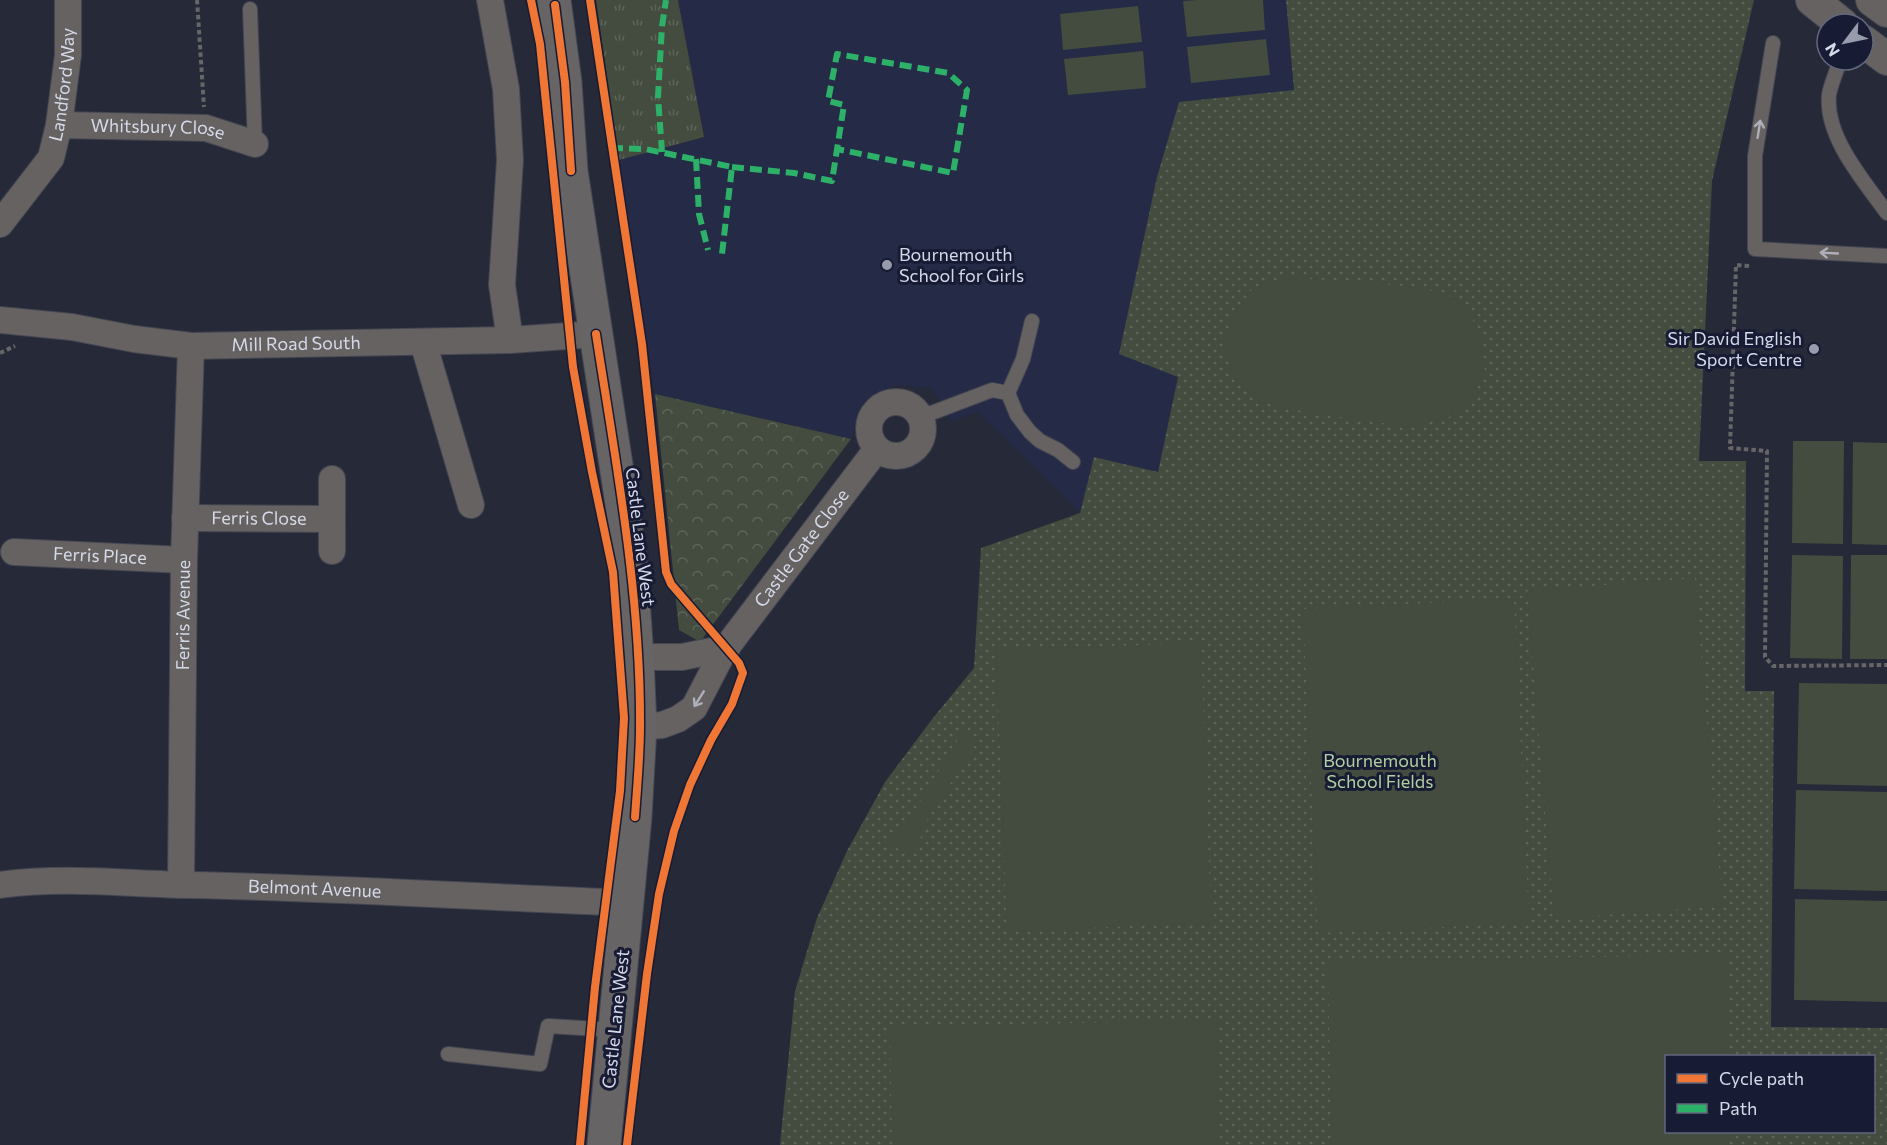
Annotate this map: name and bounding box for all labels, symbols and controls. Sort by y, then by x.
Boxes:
north arrow [1815,12,1875,72]
street label: Landford Way [43,28,78,144]
text: N [1821,40,1843,60]
street label: Whitsbury Close [90,114,228,144]
one-way arrow [1754,120,1765,140]
place label: Bournemouth School for Girls [899,243,1024,286]
one-way arrow [1819,247,1839,258]
marker: Bournemouth School for Girls [880,258,894,272]
place label: Sir David English Sport Centre [1668,327,1802,370]
street label: Mill Road South [231,331,361,355]
marker: Sir David English Sport Centre [1807,342,1821,356]
street label: Castle Lane West [622,466,660,608]
street label: Castle Gate Close [749,484,853,611]
street label: Ferris Close [211,506,307,529]
street label: Ferris Place [53,542,147,568]
street label: Ferris Avenue [171,560,194,670]
one-way arrow [692,690,704,707]
park label: Bournemouth School Fields [1323,749,1437,792]
street label: Belmont Avenue [248,874,382,902]
street label: Castle Lane West [597,948,633,1090]
legend [1665,1055,1875,1133]
text: Cycle path [1719,1067,1804,1089]
text: Path [1719,1097,1757,1119]

